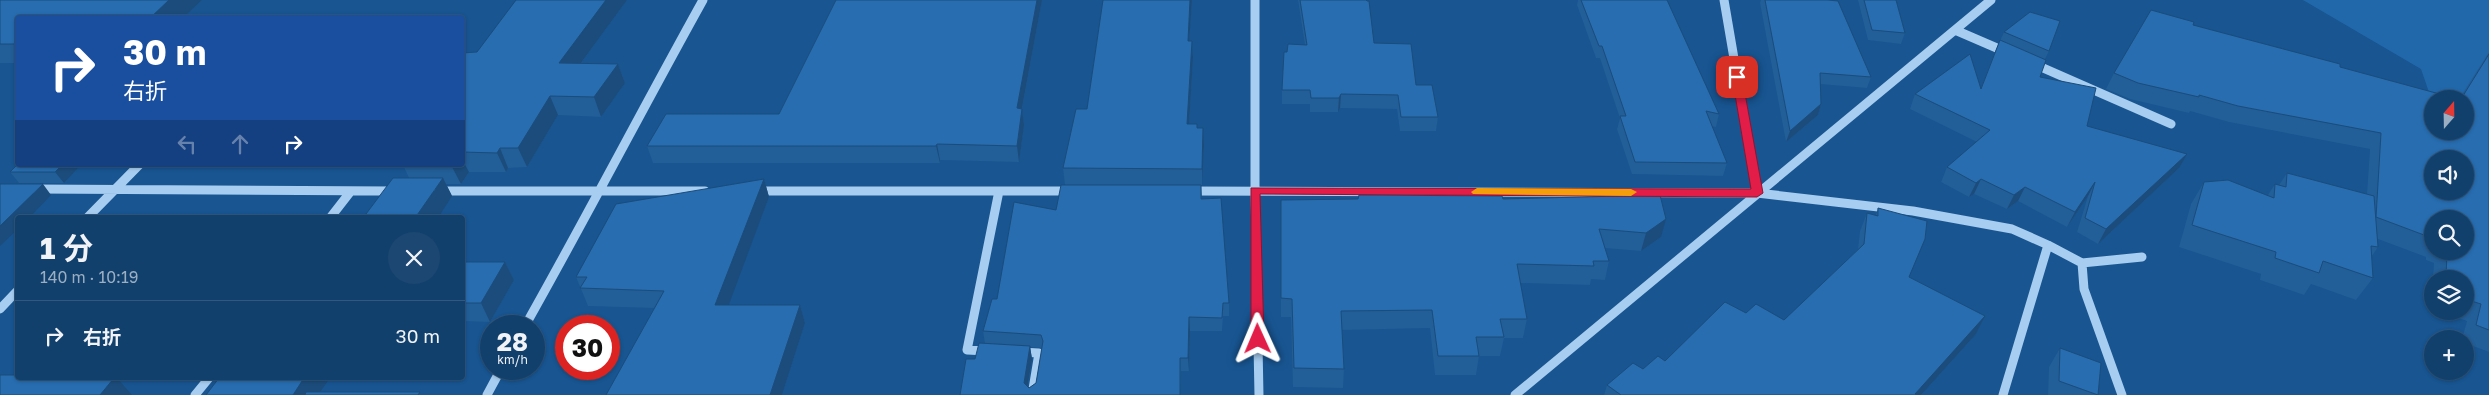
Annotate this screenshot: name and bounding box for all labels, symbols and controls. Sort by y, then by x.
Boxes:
text: 30 m [123,31,206,73]
icon: right [40,35,105,100]
pin [1716,56,1758,98]
icon: arrive [1723,63,1751,91]
text: 右折 [123,77,167,104]
north arrow [2424,90,2474,140]
map controls [2424,90,2474,380]
icon: left [173,130,201,158]
icon: ahead [226,130,254,158]
icon: right [279,130,307,158]
button: sound [2424,150,2474,200]
button: search [2424,210,2474,260]
text: 1 分 [40,230,93,266]
button: close [388,232,440,284]
text: 140 m · 10:19 [40,267,138,287]
button: layers [2424,270,2474,320]
position arrow [1231,312,1283,364]
speed limit sign: 30 [555,315,620,380]
icon: right [40,322,68,350]
text: 30 m [396,324,440,347]
text: 右折 [83,325,121,348]
text: 28 [497,326,528,357]
button: + [2424,330,2474,380]
text: km/h [497,352,528,367]

